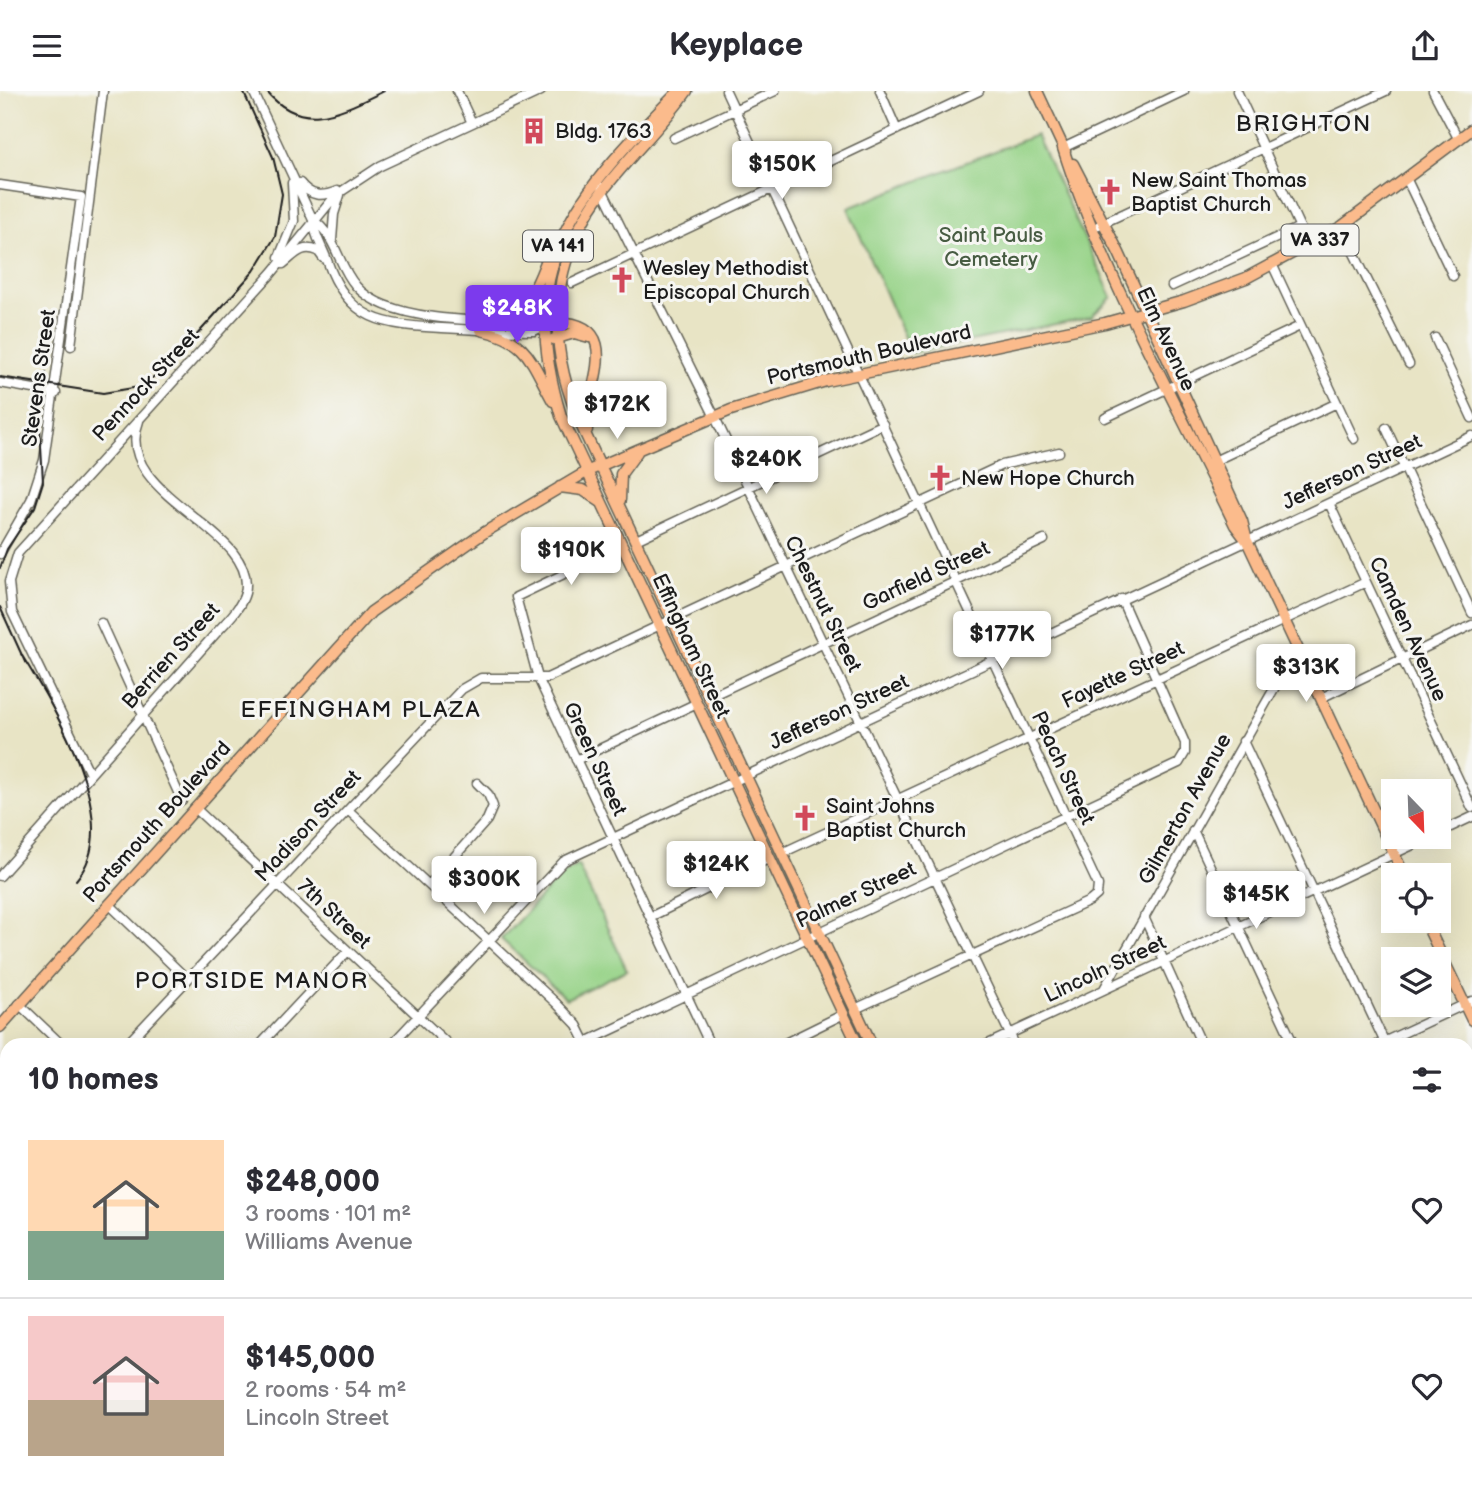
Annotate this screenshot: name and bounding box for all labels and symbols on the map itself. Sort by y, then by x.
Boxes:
district label: BRIGHTON [1236,110,1372,138]
building icon: Bldg. 1763 [519,116,549,146]
place label: Bldg. 1763 [555,119,652,144]
pin: $150K [733,141,831,201]
place label: New Saint Thomas Baptist Church [1131,168,1307,217]
church icon: New Saint Thomas Baptist Church [1095,177,1125,207]
park label: Saint Pauls Cemetery [939,223,1043,272]
road number: VA 337 [1282,225,1358,255]
road number: VA 141 [523,231,593,261]
place label: Wesley Methodist Episcopal Church [643,256,810,305]
church icon: Wesley Methodist Episcopal Church [607,265,637,295]
street label: Elm Avenue [1131,283,1201,395]
pin: $248K [468,285,566,345]
street label: Stevens Street [17,307,61,448]
street label: Portsmouth Boulevard [764,319,974,391]
street label: Pennock Street [87,323,205,446]
pin: $172K [568,381,666,441]
street label: Jefferson Street [1278,429,1426,515]
pin: $240K [717,437,815,496]
church icon: New Hope Church [925,463,955,493]
place label: New Hope Church [961,466,1135,491]
pin: $190K [522,527,620,587]
street label: Chestnut Street [779,532,867,677]
street label: Garfield Street [858,535,994,616]
street label: Camden Avenue [1364,553,1452,705]
street label: Effingham Street [647,570,736,723]
street label: Berrien Street [117,597,226,714]
pin: $177K [953,611,1051,671]
street label: Fayette Street [1058,636,1189,714]
pin: $313K [1257,645,1355,704]
street label: Jefferson Street [765,669,913,755]
district label: EFFINGHAM PLAZA [240,696,482,724]
street label: Green Street [558,698,632,820]
street label: Peach Street [1026,707,1100,829]
street label: Gilmerton Avenue [1133,729,1237,889]
street label: Portsmouth Boulevard [78,736,236,908]
street label: Madison Street [250,764,367,887]
north arrow [1381,779,1451,849]
place label: Saint Johns Baptist Church [826,794,966,843]
church icon: Saint Johns Baptist Church [790,803,820,833]
pin: $124K [667,841,765,901]
street label: Palmer Street [792,856,920,934]
pin: $300K [435,857,533,916]
pin: $145K [1207,871,1305,931]
street label: 7th Street [292,874,376,955]
street label: Lincoln Street [1040,930,1170,1008]
district label: PORTSIDE MANOR [135,967,369,995]

